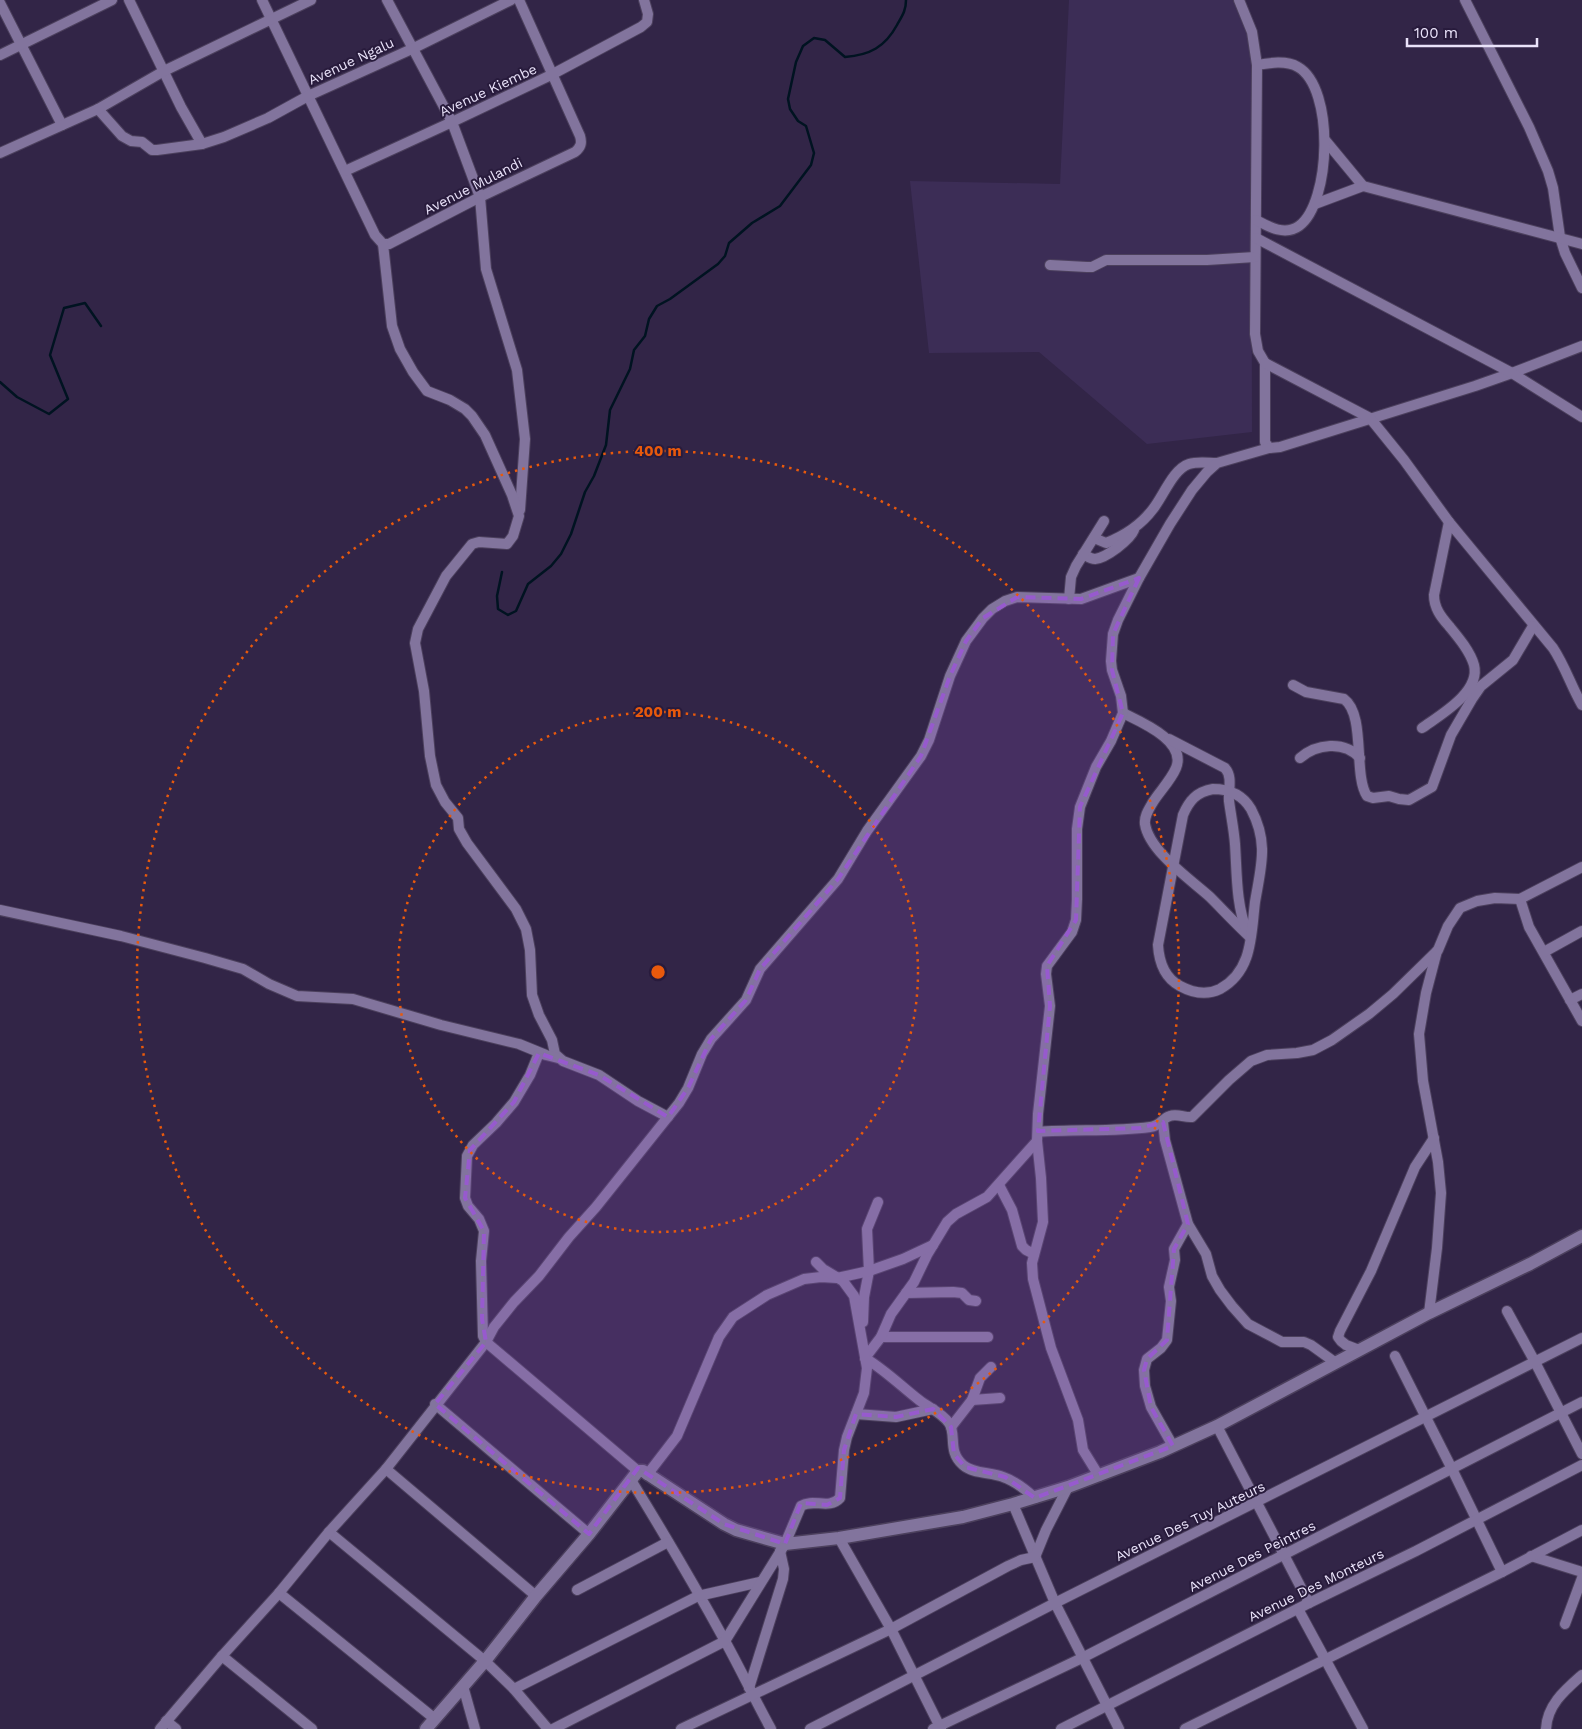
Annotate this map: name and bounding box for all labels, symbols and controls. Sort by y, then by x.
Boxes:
scale bar [1407,15,1537,47]
text: 100 m [1414,24,1458,42]
street label: Avenue Ngalu [306,34,396,88]
street label: Avenue Kiembe [437,60,539,120]
street label: Avenue Mulandi [421,154,525,218]
text: 400 m [634,442,682,460]
text: 200 m [635,703,681,721]
centre of rings [649,963,667,981]
street label: Avenue Des Tuy Auteurs [1113,1478,1267,1564]
street label: Avenue Des Peintres [1186,1517,1318,1595]
street label: Avenue Des Monteurs [1246,1545,1386,1625]

